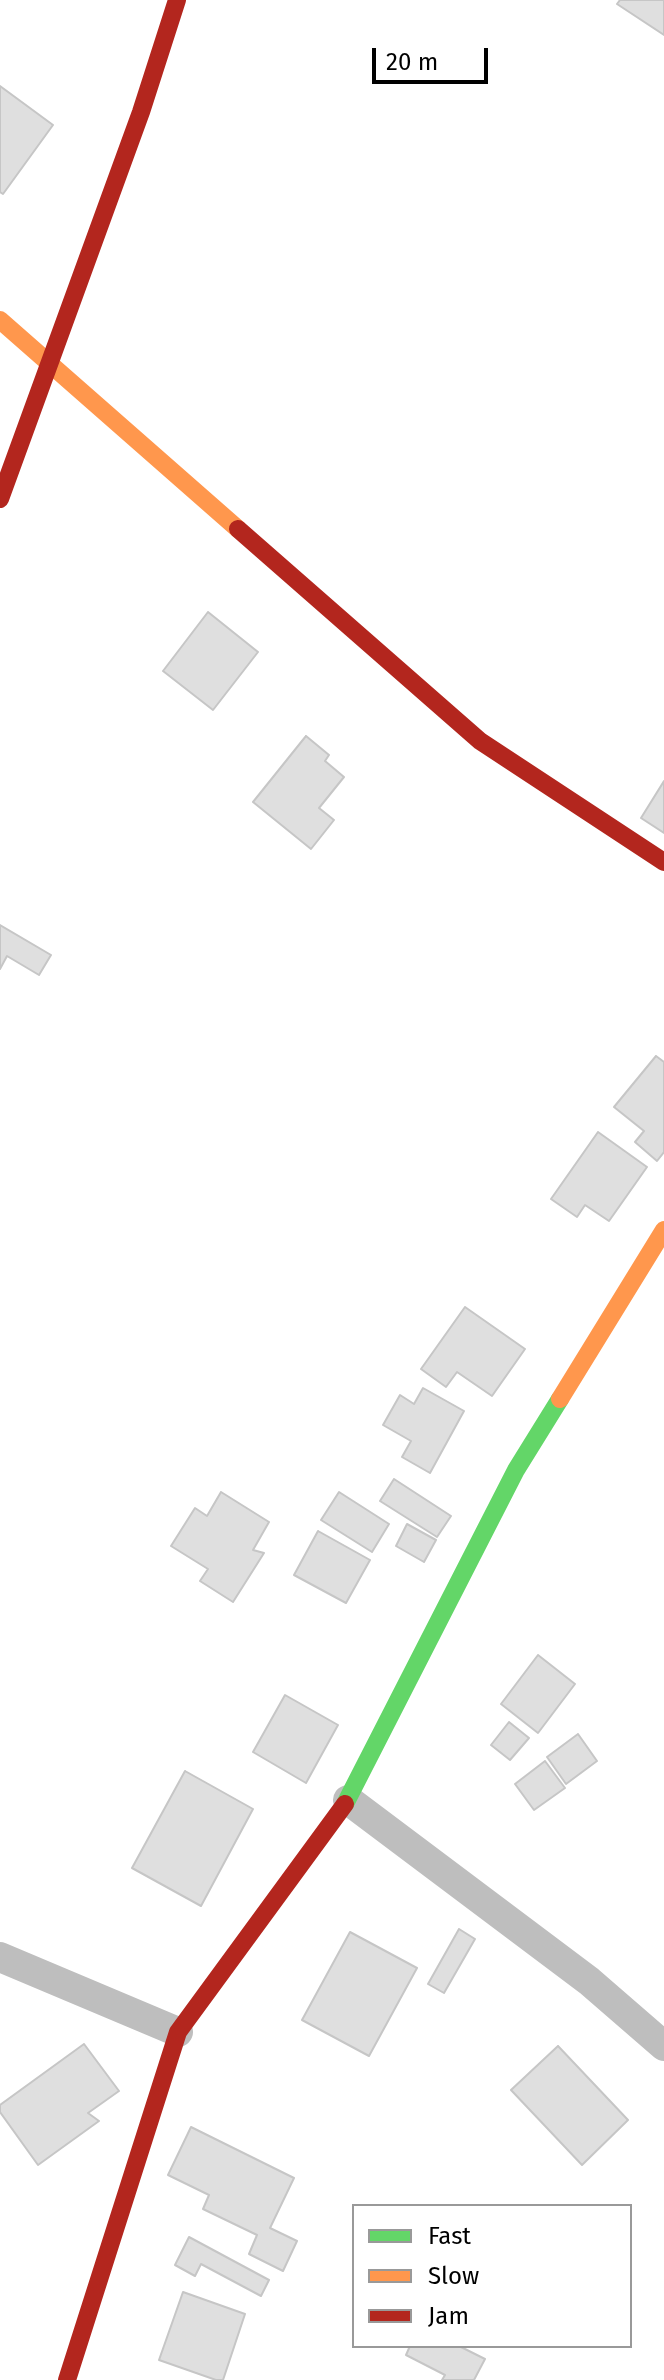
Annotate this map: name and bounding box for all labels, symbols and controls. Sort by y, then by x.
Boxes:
scale bar [376,32,492,82]
text: 20 m [386,48,438,76]
legend [352,2204,632,2348]
text: Fast [428,2222,471,2250]
text: Slow [428,2262,479,2290]
text: Jam [428,2302,469,2330]

